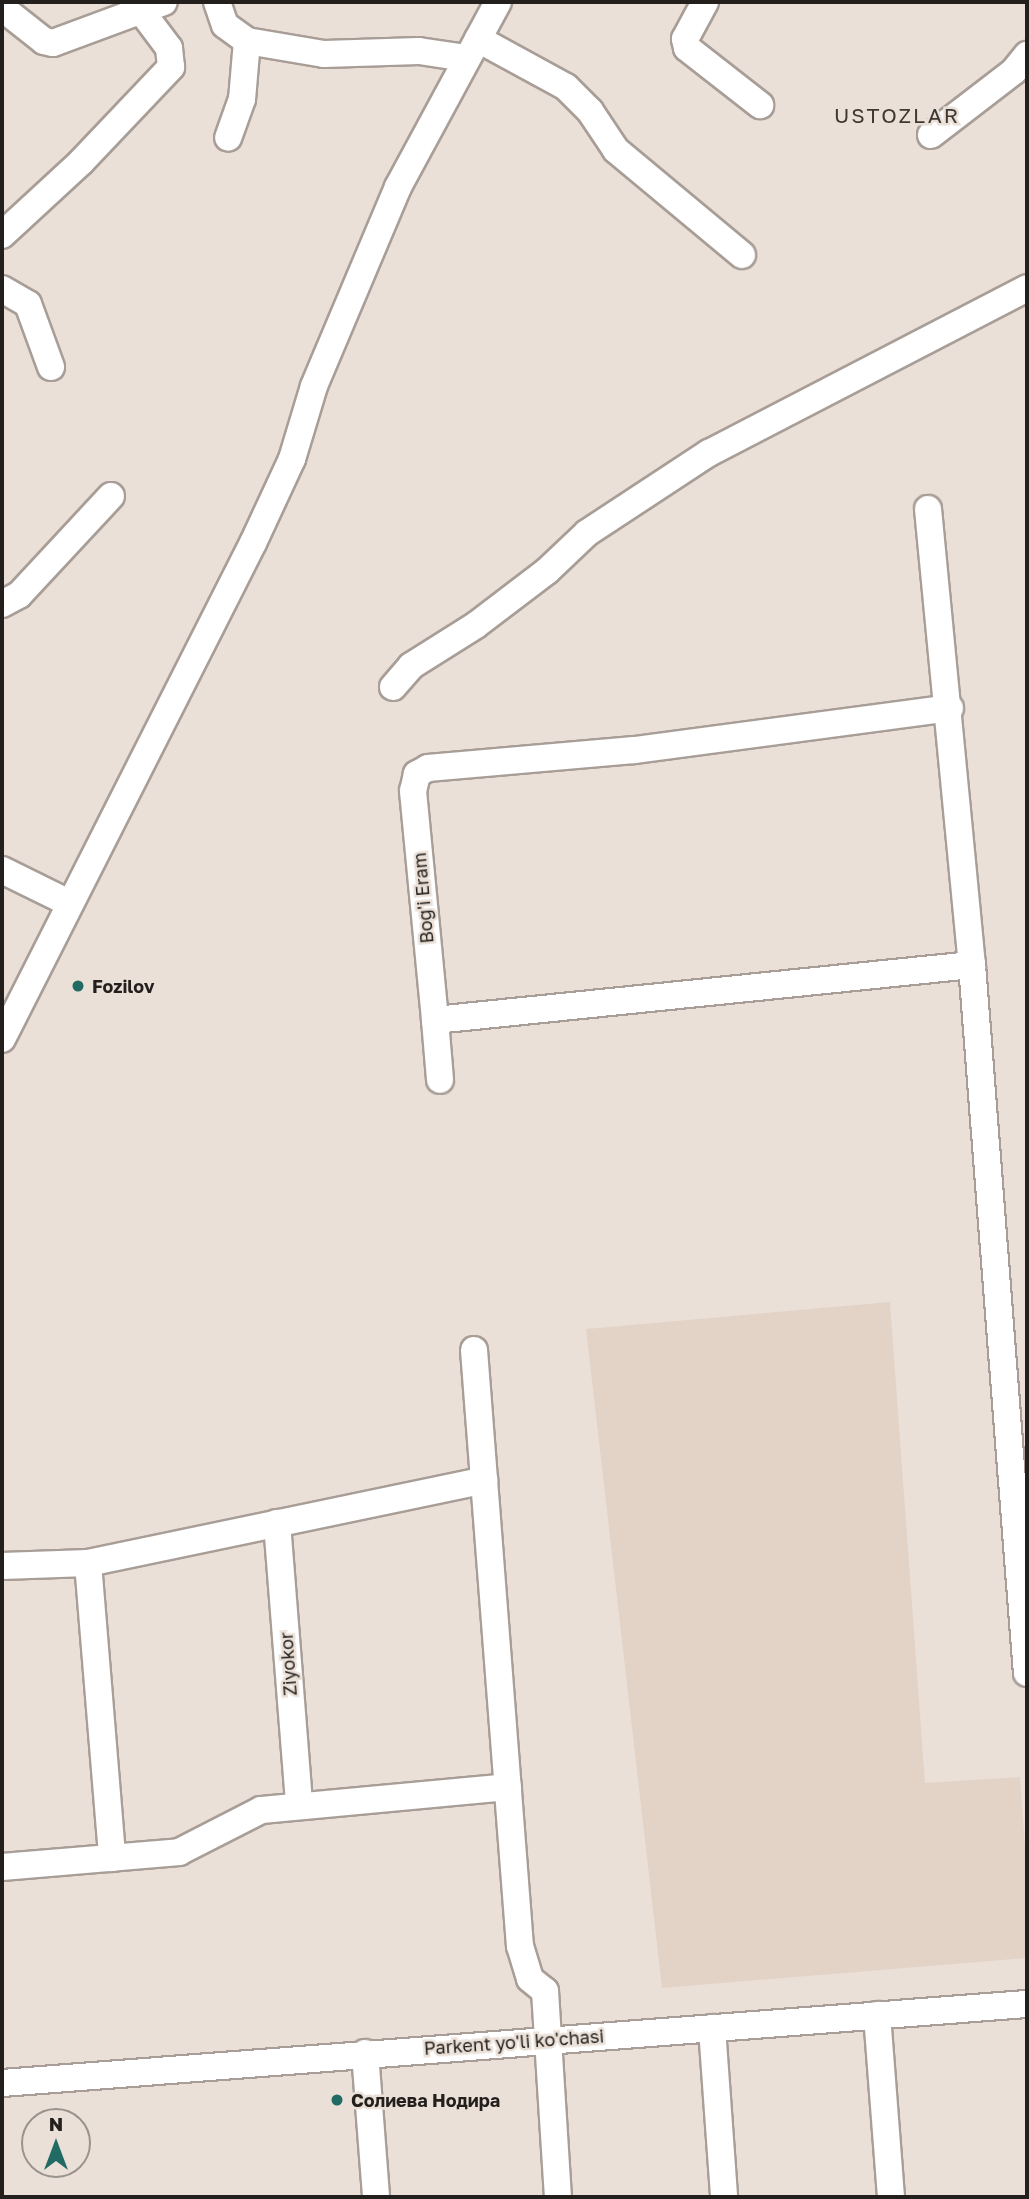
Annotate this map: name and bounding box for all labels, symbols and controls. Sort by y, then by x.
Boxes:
district label: USTOZLAR [835,102,959,128]
street label: Bog'i Eram [408,852,438,944]
place label: Fozilov [92,975,155,997]
marker: Fozilov [70,978,86,994]
street label: Ziyokor [275,1631,301,1697]
street label: Parkent yo'li ko'chasi [423,2025,605,2059]
place label: Солиева Нодира [351,2089,500,2111]
marker: Солиева Нодира [329,2092,345,2108]
north arrow [21,2108,91,2178]
text: N [49,2112,63,2135]

